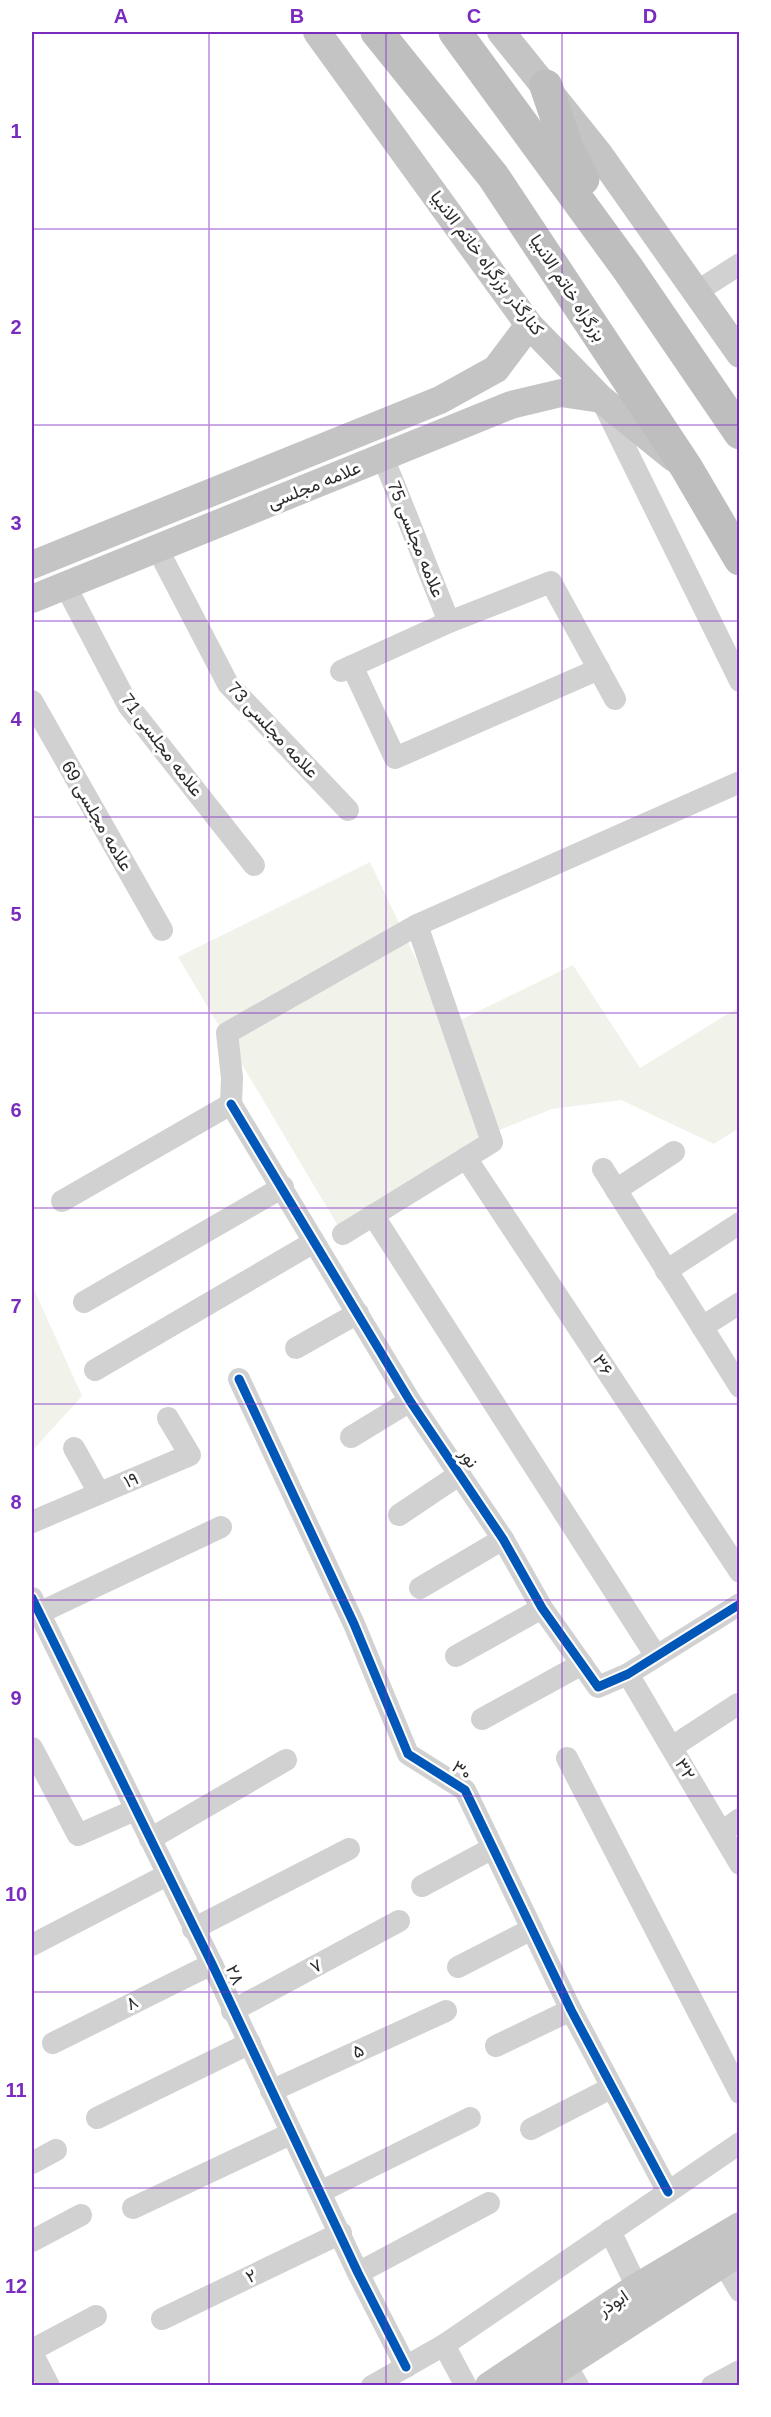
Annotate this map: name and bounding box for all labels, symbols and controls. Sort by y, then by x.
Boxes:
text: A [114,5,128,27]
text: B [290,5,304,27]
text: C [467,5,481,27]
text: D [643,5,657,27]
text: 1 [10,120,22,142]
street label: کنارگذر بزرگراه خاتم الانبیا [425,187,548,340]
street label: بزرگراه خاتم الانبیا [524,231,610,346]
text: 2 [10,316,22,338]
street label: علامه مجلسی [265,457,364,514]
street label: علامه مجلسی 75 [383,478,448,600]
text: 3 [10,512,22,534]
street label: علامه مجلسی 73 [223,678,322,783]
street label: علامه مجلسی 71 [116,690,207,801]
text: 4 [10,708,22,730]
street label: علامه مجلسی 69 [57,757,137,875]
text: 5 [10,903,22,925]
text: 6 [10,1099,22,1121]
text: 7 [10,1295,22,1317]
street label: ۳۶ [589,1351,617,1379]
street label: نور [454,1444,483,1472]
street label: ۱۹ [121,1468,141,1492]
text: 8 [10,1491,22,1513]
text: 9 [10,1687,22,1709]
street label: ۳۲ [671,1755,699,1783]
street label: ۳۰ [448,1756,476,1784]
text: 10 [5,1883,27,1905]
street label: ۷ [307,1955,325,1977]
street label: ۲۸ [222,1962,248,1988]
street label: ۸ [123,1992,141,2014]
street label: ۵ [349,2040,367,2062]
text: 11 [5,2079,27,2101]
street label: ۲ [242,2265,260,2287]
text: 12 [5,2275,27,2297]
street label: ابوذر [593,2286,633,2322]

